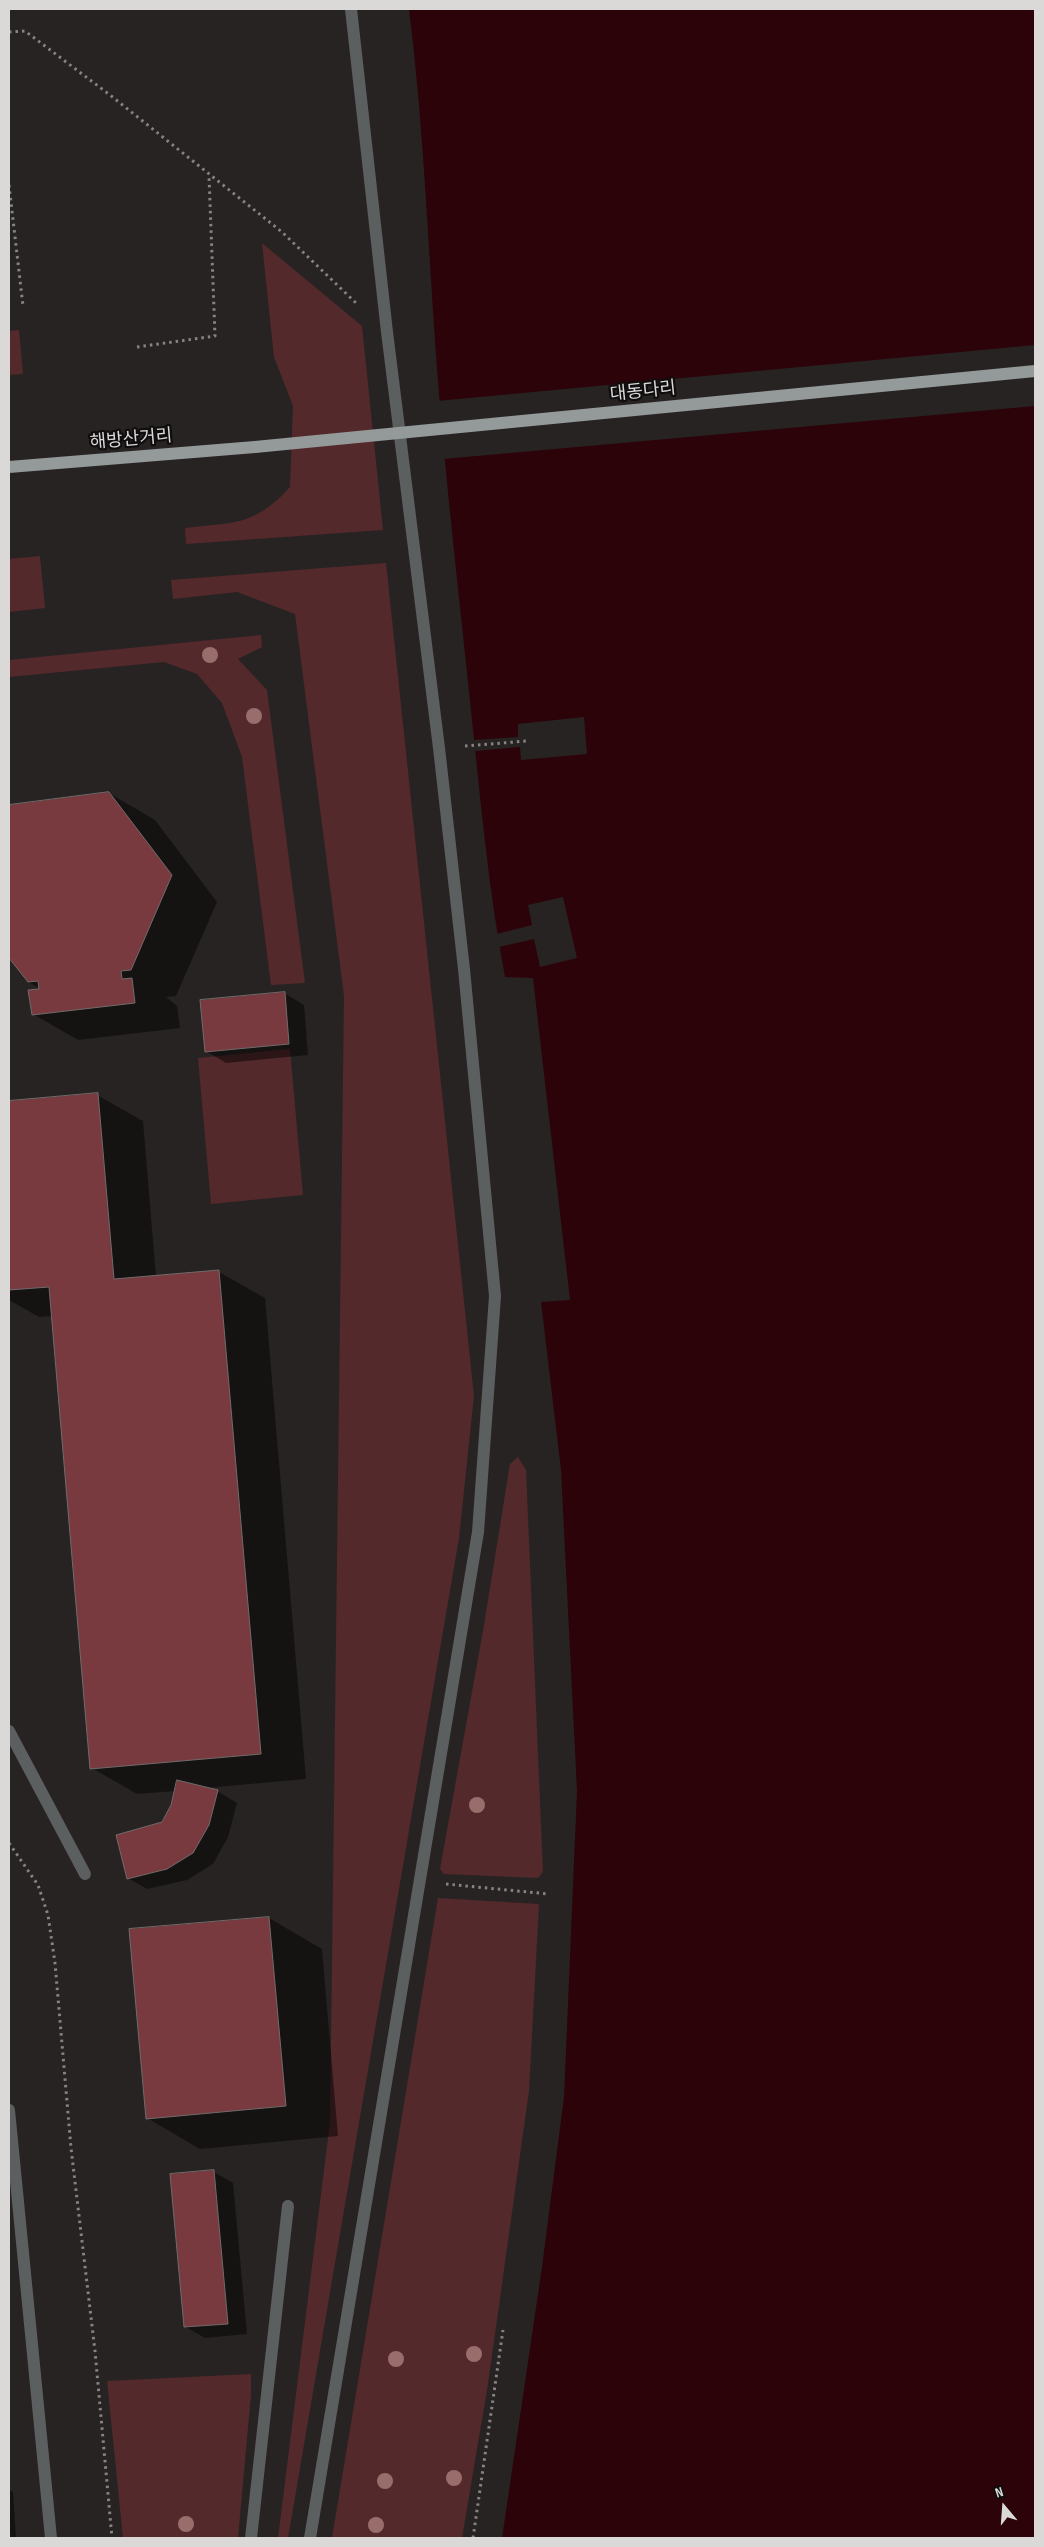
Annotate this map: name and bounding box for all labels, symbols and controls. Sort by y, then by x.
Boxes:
street label: 대동다리 [609,378,677,406]
street label: 해방산거리 [89,426,173,454]
north arrow [979,2482,1029,2532]
text: N [993,2483,1005,2502]

